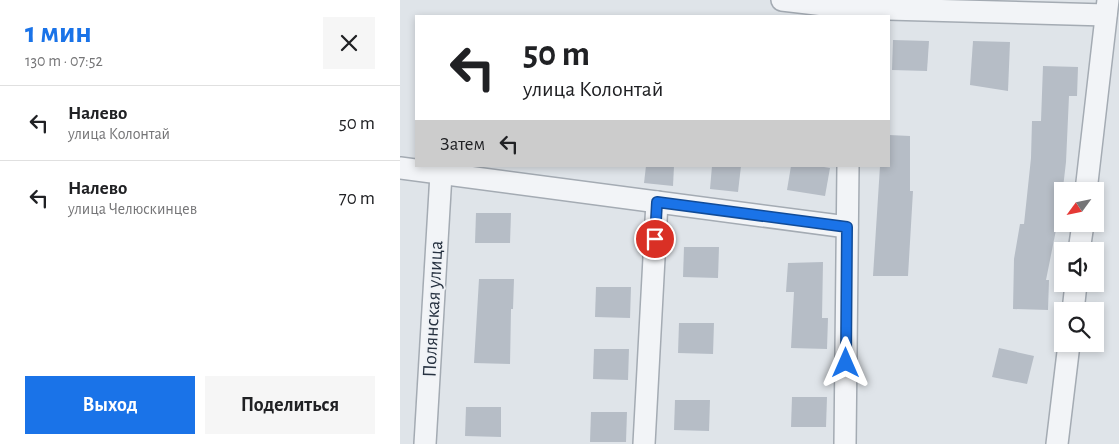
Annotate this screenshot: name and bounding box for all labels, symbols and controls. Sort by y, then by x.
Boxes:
button: close [323,17,375,69]
text: 1 мин [25,18,92,48]
icon: left [440,35,505,100]
text: 50 m [523,37,590,72]
text: 130 m · 07:52 [25,53,103,69]
text: улица Колонтай [523,78,663,100]
text: Налево [68,104,127,123]
icon: left [25,109,53,137]
text: 50 m [339,114,375,133]
text: улица Колонтай [68,126,170,142]
icon: left [495,130,523,158]
text: Затем [440,135,485,154]
text: Налево [68,179,127,198]
north arrow [1054,182,1104,232]
map controls [1054,182,1104,352]
icon: left [25,184,53,212]
text: 70 m [339,189,375,208]
text: улица Челюскинцев [68,201,197,217]
pin [634,218,676,260]
icon: arrive [641,225,669,253]
street label: Полянская улица [419,240,447,378]
button: sound [1054,242,1104,292]
button: search [1054,302,1104,352]
position arrow [819,336,871,388]
button: Выход [25,376,195,434]
button: Поделиться [205,376,375,434]

